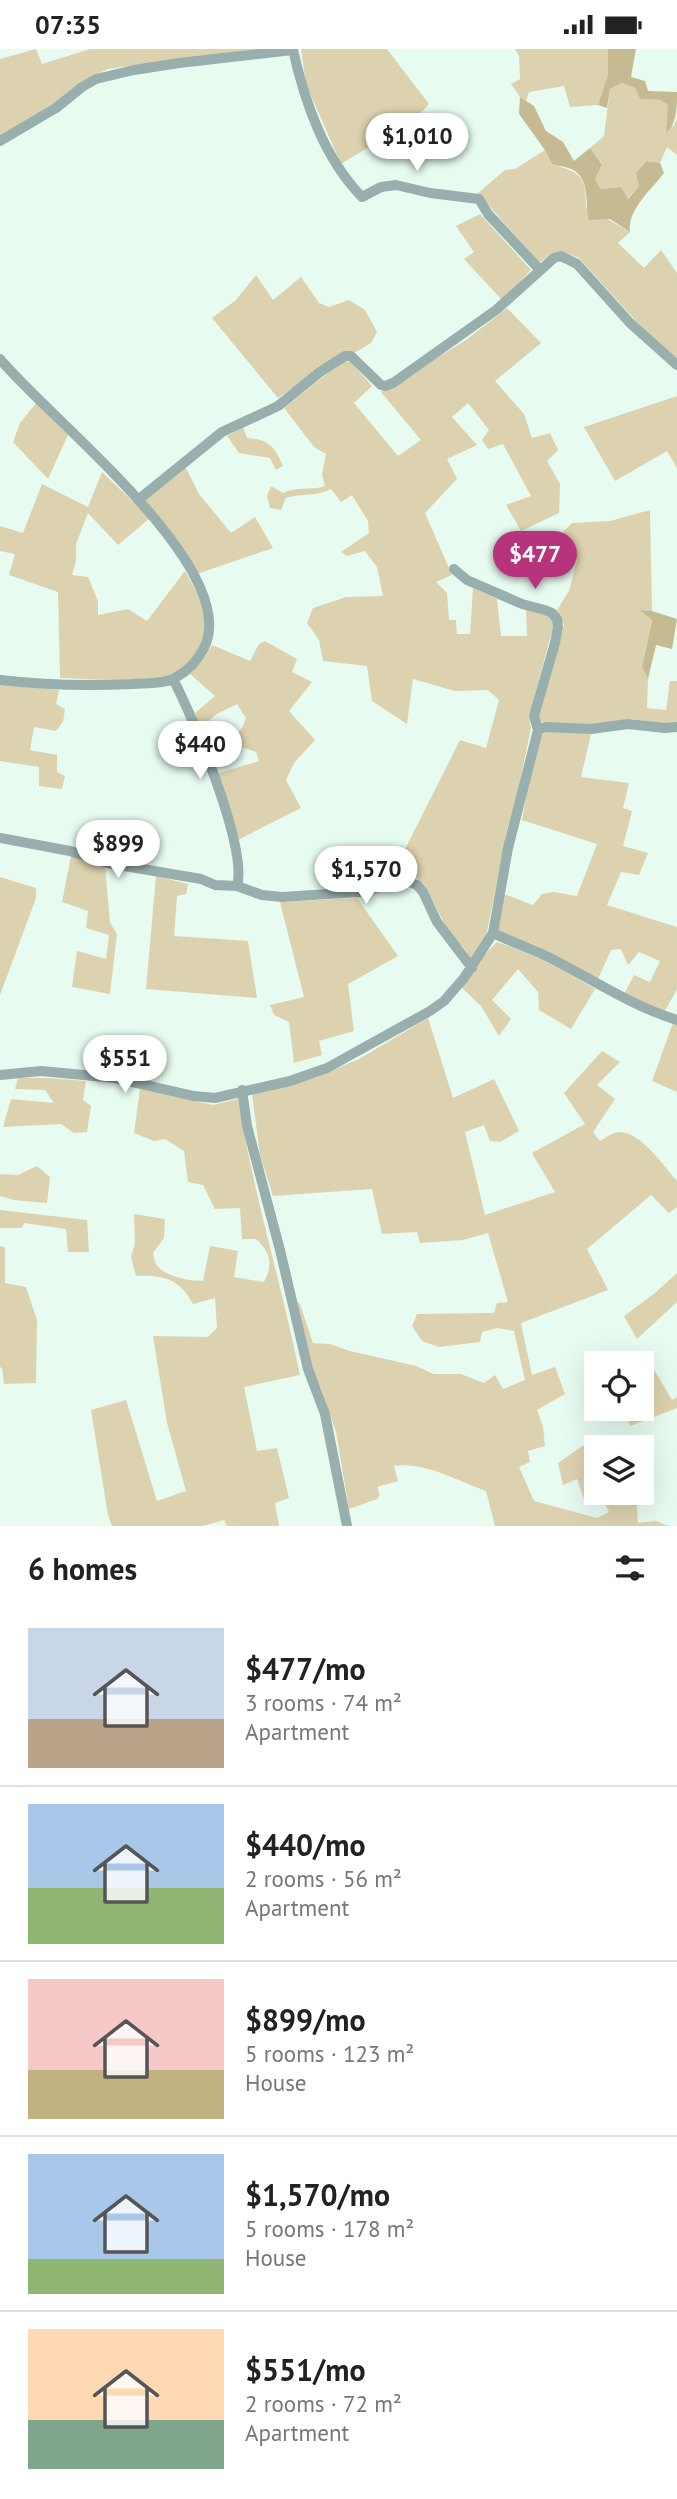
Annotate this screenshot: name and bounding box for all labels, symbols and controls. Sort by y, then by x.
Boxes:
text: 07:35 [35,8,101,41]
pin: $1,010 [360,113,474,173]
text: $1,010 [381,121,453,150]
pin: $477 [494,531,576,591]
text: $477 [509,539,561,568]
pin: $440 [159,721,241,781]
text: $440 [174,729,226,758]
pin: $899 [77,821,159,880]
text: $899 [92,828,144,857]
pin: $1,570 [309,847,423,906]
text: $1,570 [330,854,402,883]
pin: $551 [84,1035,166,1095]
text: $551 [99,1043,151,1072]
map controls [584,1351,654,1505]
button: locate [584,1351,654,1421]
button: layers [584,1435,654,1505]
text: 6 homes [28,1549,137,1588]
icon: filters [611,1549,649,1587]
text: $477/mo [245,1649,366,1688]
icon: home [84,1656,168,1740]
text: 3 rooms · 74 m² [245,1688,402,1717]
text: Apartment [245,1717,349,1746]
text: $440/mo [245,1825,366,1864]
icon: home [84,1832,168,1916]
text: 2 rooms · 56 m² [245,1864,402,1893]
text: Apartment [245,1893,349,1922]
text: $899/mo [245,2000,366,2039]
icon: home [84,2007,168,2091]
text: 5 rooms · 123 m² [245,2039,414,2068]
text: House [245,2068,307,2097]
text: $1,570/mo [245,2175,390,2214]
icon: home [84,2182,168,2266]
text: 5 rooms · 178 m² [245,2214,414,2243]
text: House [245,2243,307,2272]
text: $551/mo [245,2350,366,2389]
icon: home [84,2357,168,2441]
text: 2 rooms · 72 m² [245,2389,402,2418]
text: Apartment [245,2418,349,2447]

